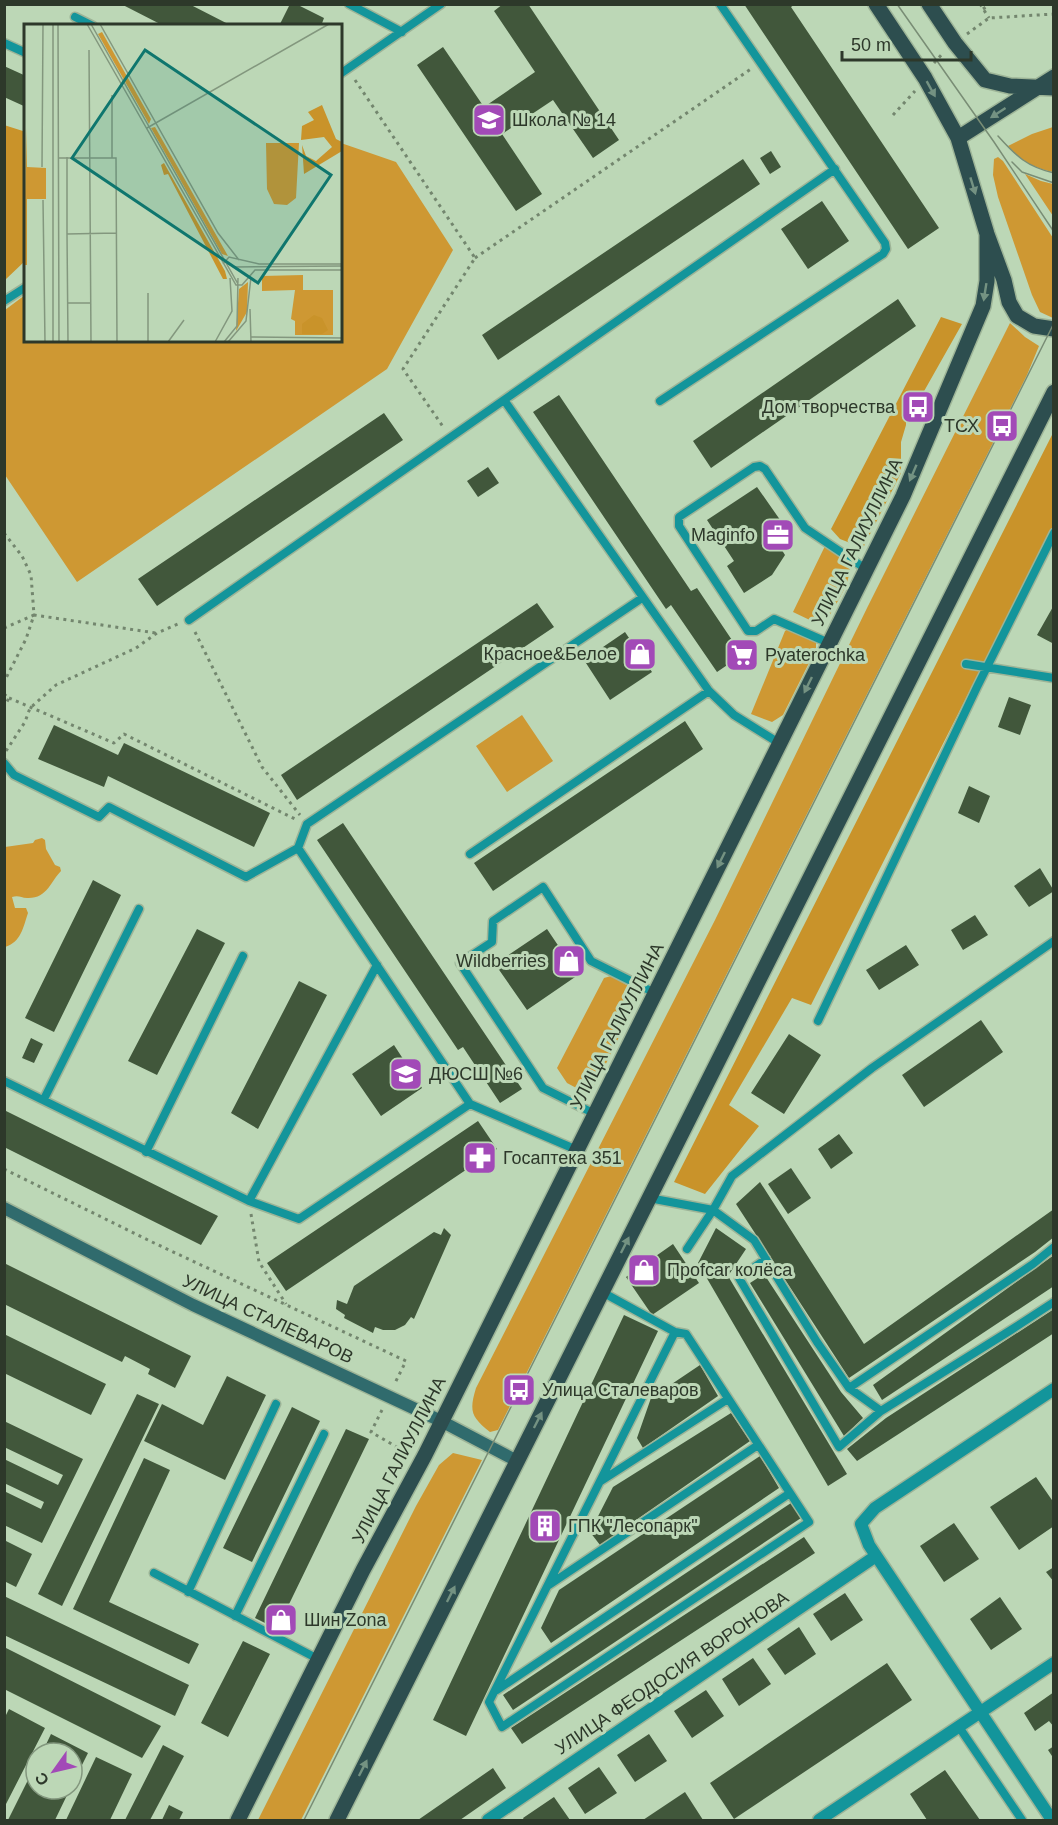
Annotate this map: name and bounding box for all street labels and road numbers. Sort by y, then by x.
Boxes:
street label: УЛИЦА ГАЛИУЛЛИНА [808,455,906,629]
street label: УЛИЦА ГАЛИУЛЛИНА [566,939,668,1113]
street label: УЛИЦА СТАЛЕВАРОВ [180,1271,356,1367]
street label: УЛИЦА ГАЛИУЛЛИНА [348,1373,450,1547]
street label: УЛИЦА ФЕОДОСИЯ ВОРОНОВА [552,1587,792,1759]

